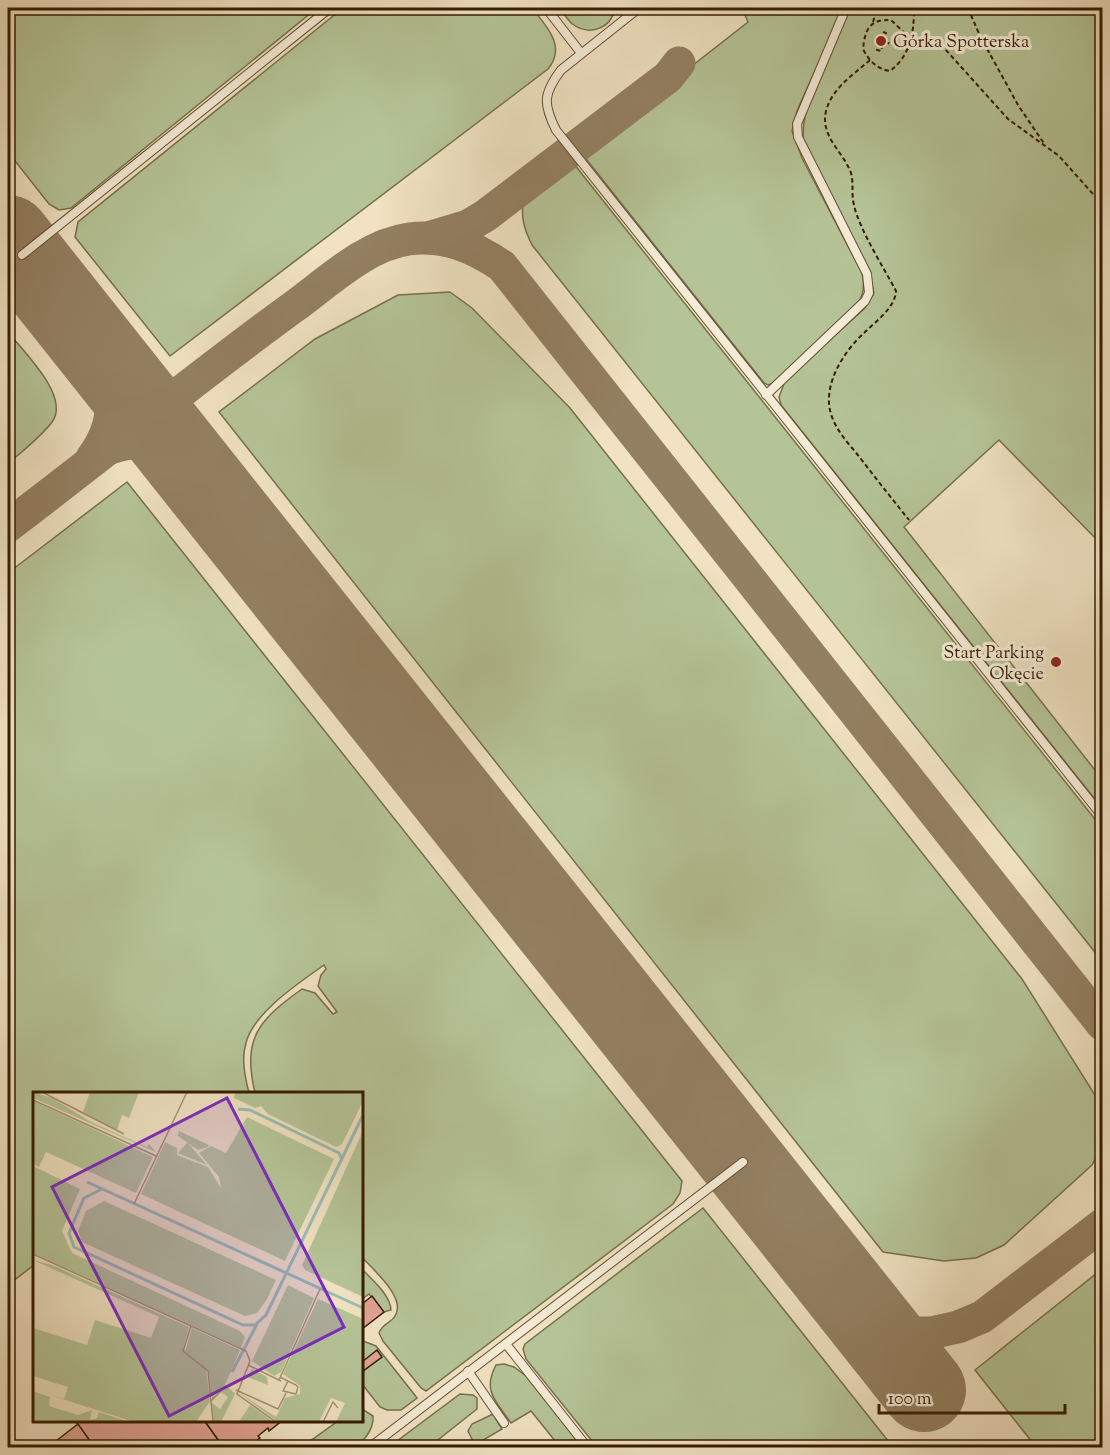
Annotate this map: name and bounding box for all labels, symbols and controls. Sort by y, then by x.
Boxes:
place label: Górka Spotterska [893,30,1029,56]
marker: Górka Spotterska [874,34,888,48]
place label: Start Parking Okęcie [944,641,1044,688]
marker: Start Parking Okęcie [1049,655,1063,669]
inset map [33,1092,363,1422]
scale bar [879,1377,1065,1415]
text: 100 m [888,1387,932,1413]

